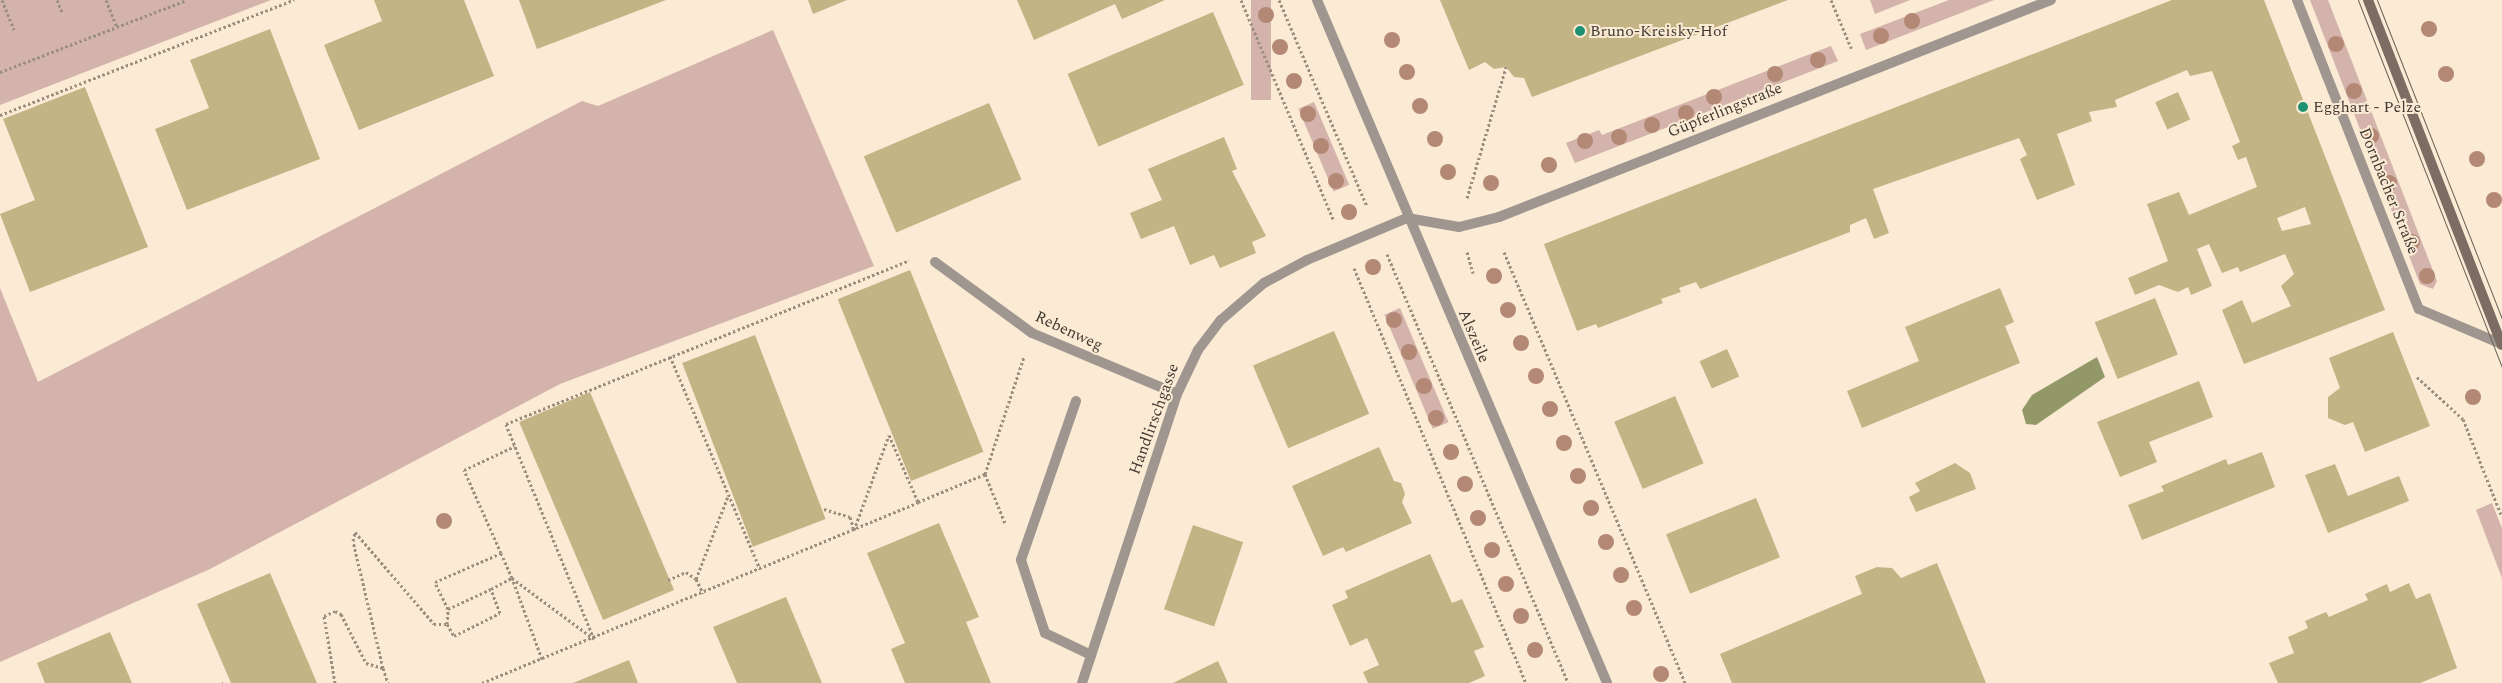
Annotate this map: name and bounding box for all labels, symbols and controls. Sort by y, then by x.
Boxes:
place label: Bruno-Kreisky-Hof [1590,21,1727,41]
marker: Bruno-Kreisky-Hof [1574,25,1586,37]
street label: Güpferlingstraße [1665,78,1785,142]
place label: Egghart - Pelze [2313,97,2421,117]
marker: Egghart - Pelze [2297,101,2309,113]
street label: Dornbacher Straße [2355,125,2423,257]
street label: Alszeile [1454,306,1494,366]
street label: Rebenweg [1032,307,1106,355]
street label: Handlirschgasse [1125,361,1183,477]

